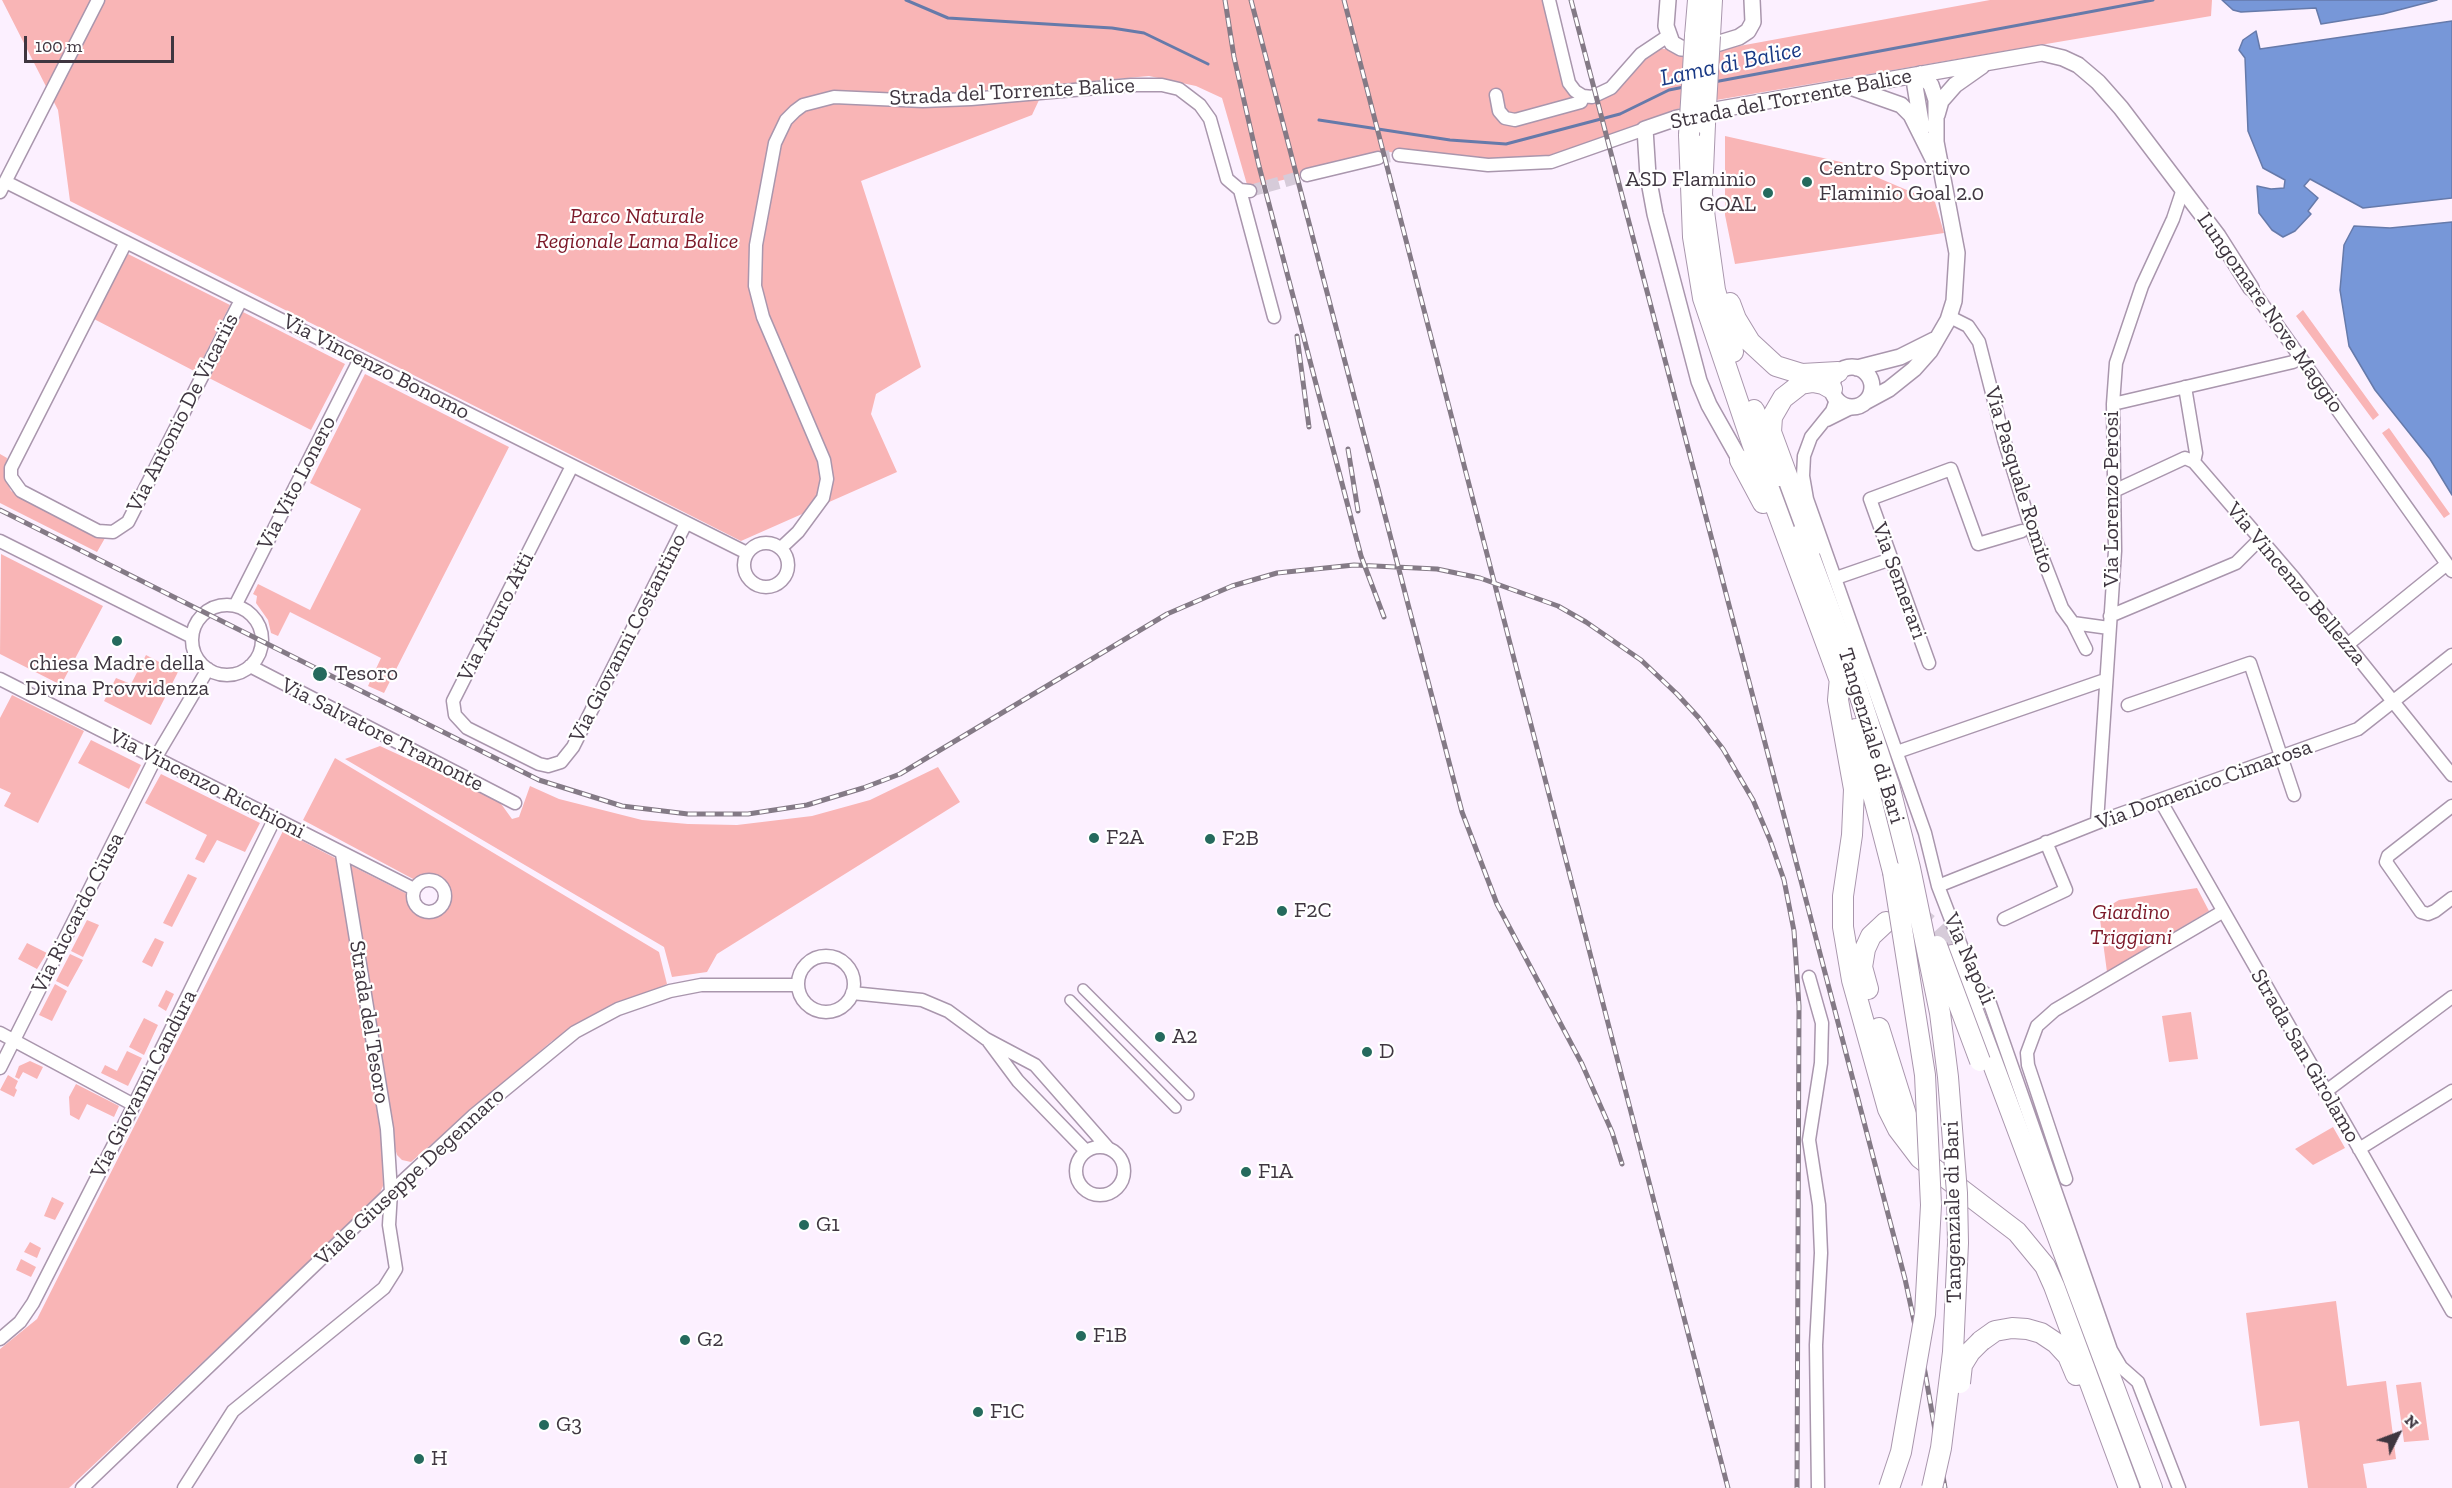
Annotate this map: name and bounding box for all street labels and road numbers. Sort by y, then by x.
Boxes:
street label: Strada del Torrente Balice [1668,63,1914,135]
street label: Strada del Torrente Balice [889,72,1135,112]
street label: Lungomare Nove Maggio [2191,208,2349,418]
street label: Via Vincenzo Bonomo [278,308,474,426]
street label: Via Antonio De Vicariis [121,309,245,517]
street label: Via Pasquale Romito [1978,384,2060,576]
street label: Via Lorenzo Perosi [2099,411,2125,587]
street label: Via Vito Lonero [252,412,342,554]
street label: Via Vincenzo Bellezza [2220,497,2372,671]
street label: Via Semerari [1866,519,1932,643]
street label: Via Giovanni Costantino [564,529,692,747]
street label: Via Arturo Atti [452,548,540,686]
street label: Tangenziale di Bari [1832,645,1910,827]
street label: Via Salvatore Tramonte [276,672,488,798]
street label: Via Vincenzo Ricchioni [105,723,309,845]
street label: Via Domenico Cimarosa [2093,734,2315,836]
street label: Via Riccardo Ciusa [26,828,130,998]
street label: Via Napoli [1937,909,2001,1009]
street label: Strada del Tesoro [343,939,395,1105]
street label: Strada San Girolamo [2245,965,2365,1147]
street label: Via Giovanni Candura [85,985,203,1183]
street label: Viale Giuseppe Degennaro [310,1082,510,1272]
street label: Tangenziale di Bari [1938,1121,1968,1303]

